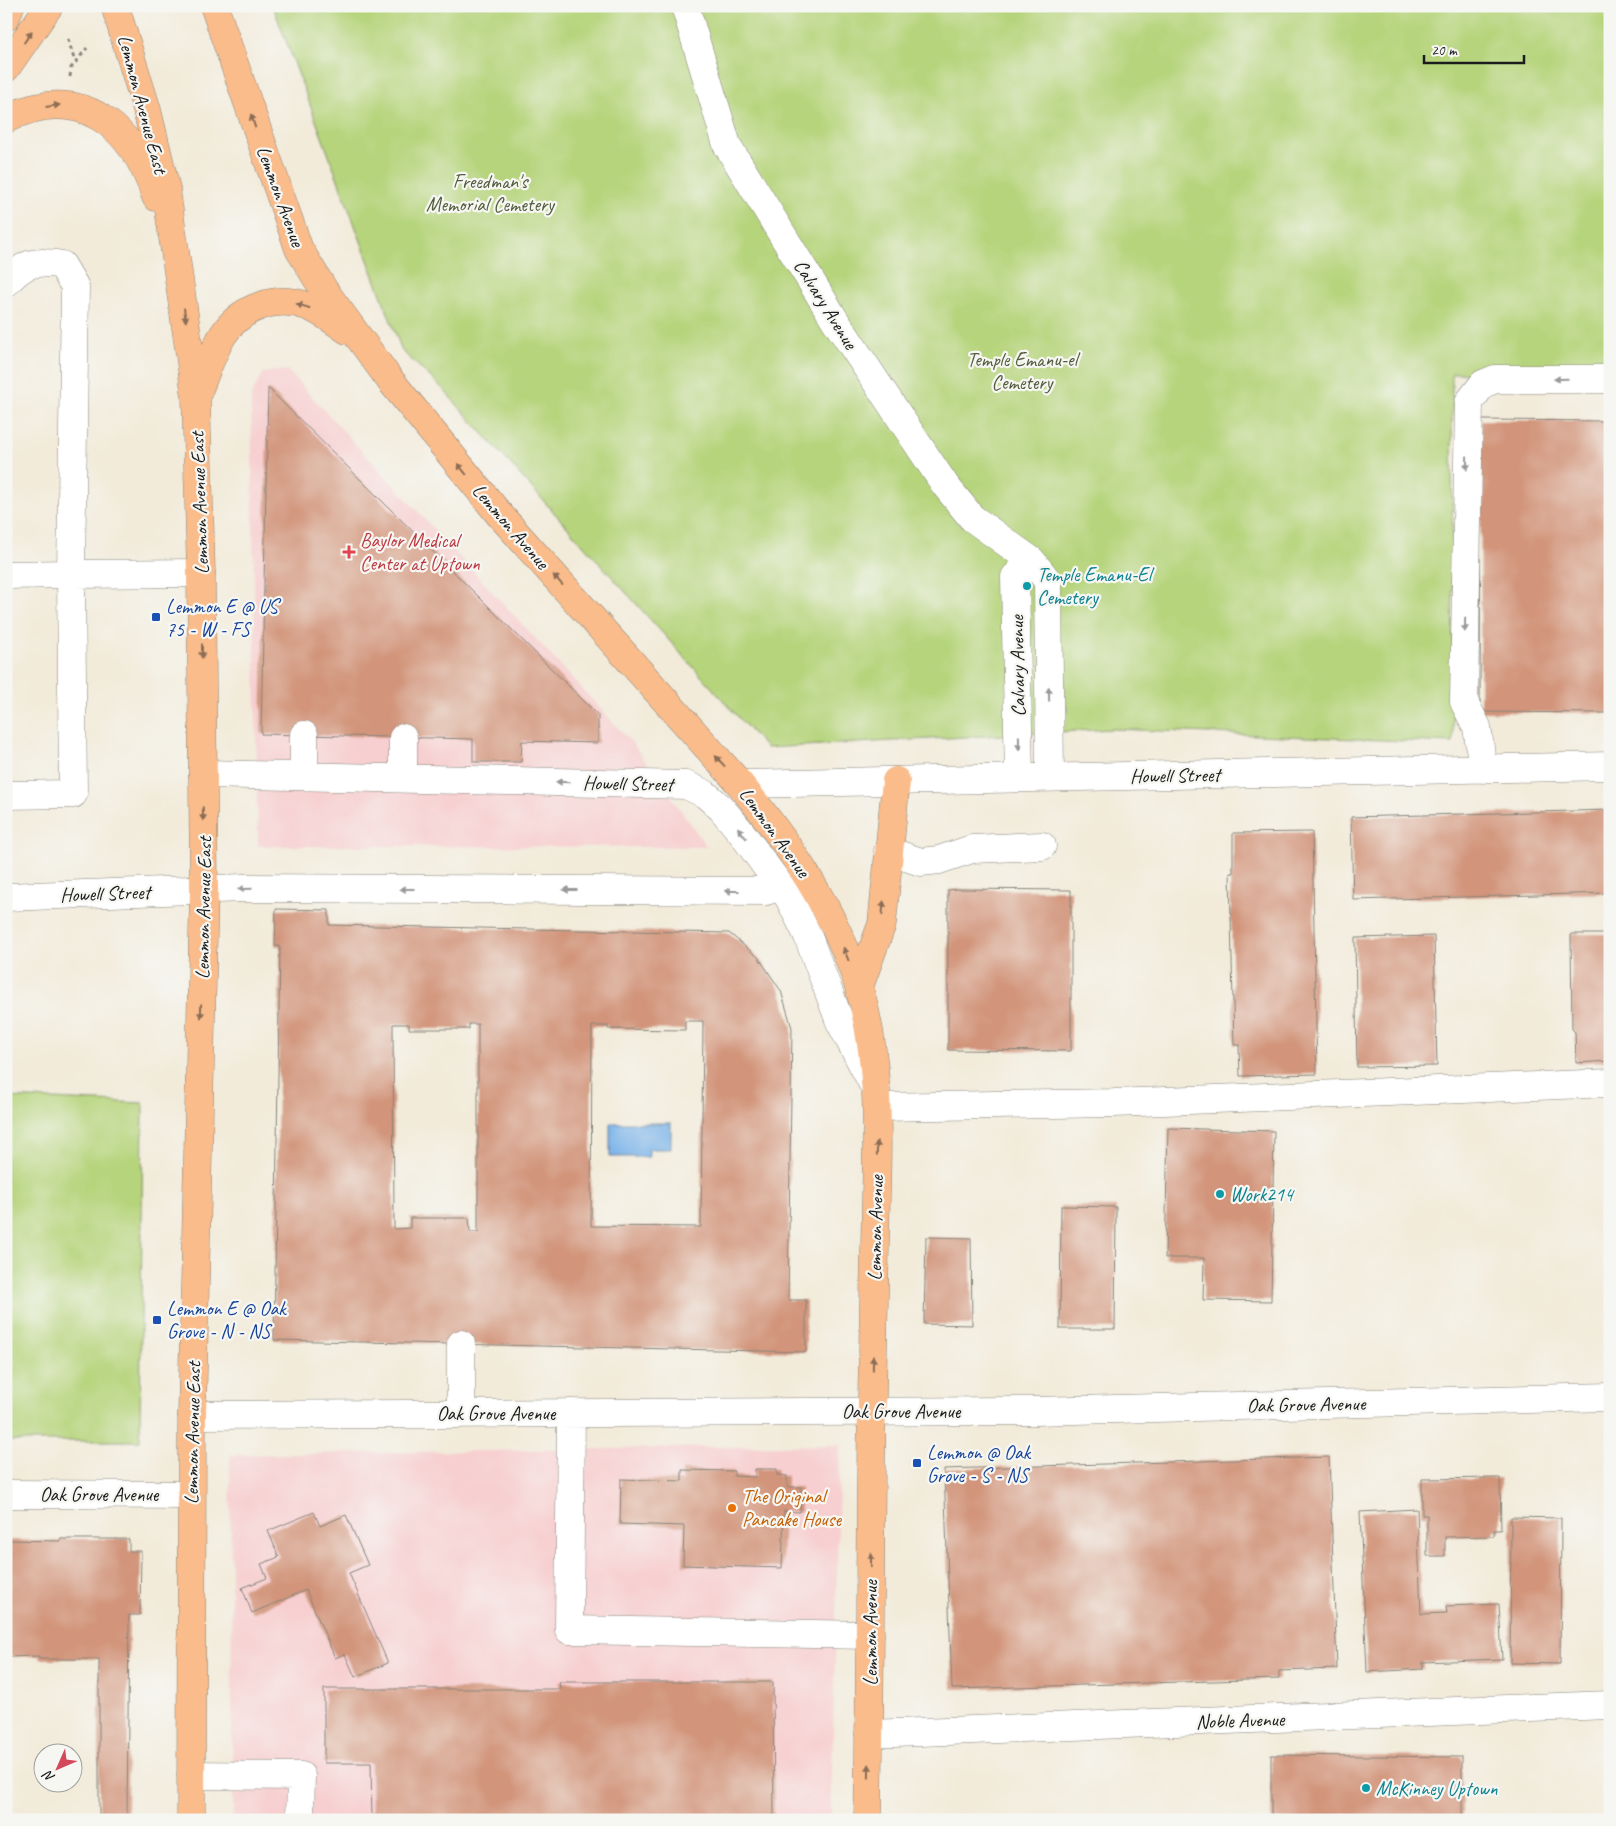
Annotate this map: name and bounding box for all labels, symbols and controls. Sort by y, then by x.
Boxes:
one-way arrow [23,30,33,44]
street label: Lemmon Avenue East [112,32,174,178]
scale bar [1424,32,1524,64]
text: 20 m [1431,41,1458,60]
one-way arrow [45,102,61,110]
one-way arrow [249,113,256,128]
street label: Lemmon Avenue [251,142,311,251]
park label: Freedman's Memorial Cemetery [426,169,556,217]
street label: Calvary Avenue [788,255,864,355]
one-way arrow [296,302,311,309]
one-way arrow [181,307,189,323]
park label: Temple Emanu-el Cemetery [967,347,1081,395]
one-way arrow [1553,376,1569,384]
street label: Lemmon Avenue East [184,429,214,575]
one-way arrow [1463,455,1471,471]
one-way arrow [457,463,468,476]
street label: Lemmon Avenue [467,478,556,575]
place label: Baylor Medical Center at Uptown [360,528,481,576]
marker: Baylor Medical Center at Uptown [342,545,356,559]
place label: Temple Emanu-El Cemetery [1037,562,1155,610]
one-way arrow [552,574,563,587]
marker: Temple Emanu-El Cemetery [1021,580,1033,592]
place label: Lemmon E @ US 75 - W - FS [166,594,282,642]
marker: Lemmon E @ US 75 - W - FS [150,611,162,623]
street label: Calvary Avenue [1004,614,1031,717]
one-way arrow [1461,617,1469,633]
one-way arrow [198,644,206,660]
one-way arrow [1045,685,1053,701]
one-way arrow [1015,735,1023,751]
one-way arrow [714,755,726,767]
street label: Howell Street [1130,762,1224,789]
street label: Howell Street [583,770,677,797]
one-way arrow [555,777,571,785]
street label: Lemmon Avenue [734,782,817,883]
one-way arrow [200,806,208,822]
one-way arrow [736,827,747,840]
street label: Lemmon Avenue East [190,834,217,979]
street label: Howell Street [60,879,154,908]
one-way arrow [237,885,253,893]
one-way arrow [399,885,415,893]
one-way arrow [562,886,578,894]
one-way arrow [724,887,740,895]
one-way arrow [880,900,888,916]
one-way arrow [842,947,849,962]
one-way arrow [197,1004,205,1020]
one-way arrow [873,1139,881,1155]
street label: Lemmon Avenue [862,1174,889,1281]
place label: Work214 [1230,1182,1295,1207]
marker: Work214 [1214,1188,1226,1200]
place label: Lemmon E @ Oak Grove - N - NS [167,1296,287,1344]
marker: Lemmon E @ Oak Grove - N - NS [151,1314,163,1326]
one-way arrow [869,1354,877,1370]
street label: Lemmon Avenue East [179,1359,206,1504]
street label: Oak Grove Avenue [1246,1391,1367,1418]
street label: Oak Grove Avenue [842,1399,962,1424]
street label: Oak Grove Avenue [437,1401,557,1426]
place label: Lemmon @ Oak Grove - S - NS [927,1440,1032,1488]
marker: Lemmon @ Oak Grove - S - NS [911,1457,923,1469]
street label: Oak Grove Avenue [40,1482,160,1507]
place label: The Original Pancake House [742,1484,842,1532]
marker: The Original Pancake House [726,1502,738,1514]
one-way arrow [867,1551,875,1567]
street label: Lemmon Avenue [858,1579,883,1686]
street label: Noble Avenue [1195,1706,1286,1735]
north arrow [32,1744,82,1794]
one-way arrow [865,1763,873,1779]
text: N [38,1766,58,1786]
place label: McKinney Uptown [1376,1776,1498,1801]
marker: McKinney Uptown [1360,1782,1372,1794]

